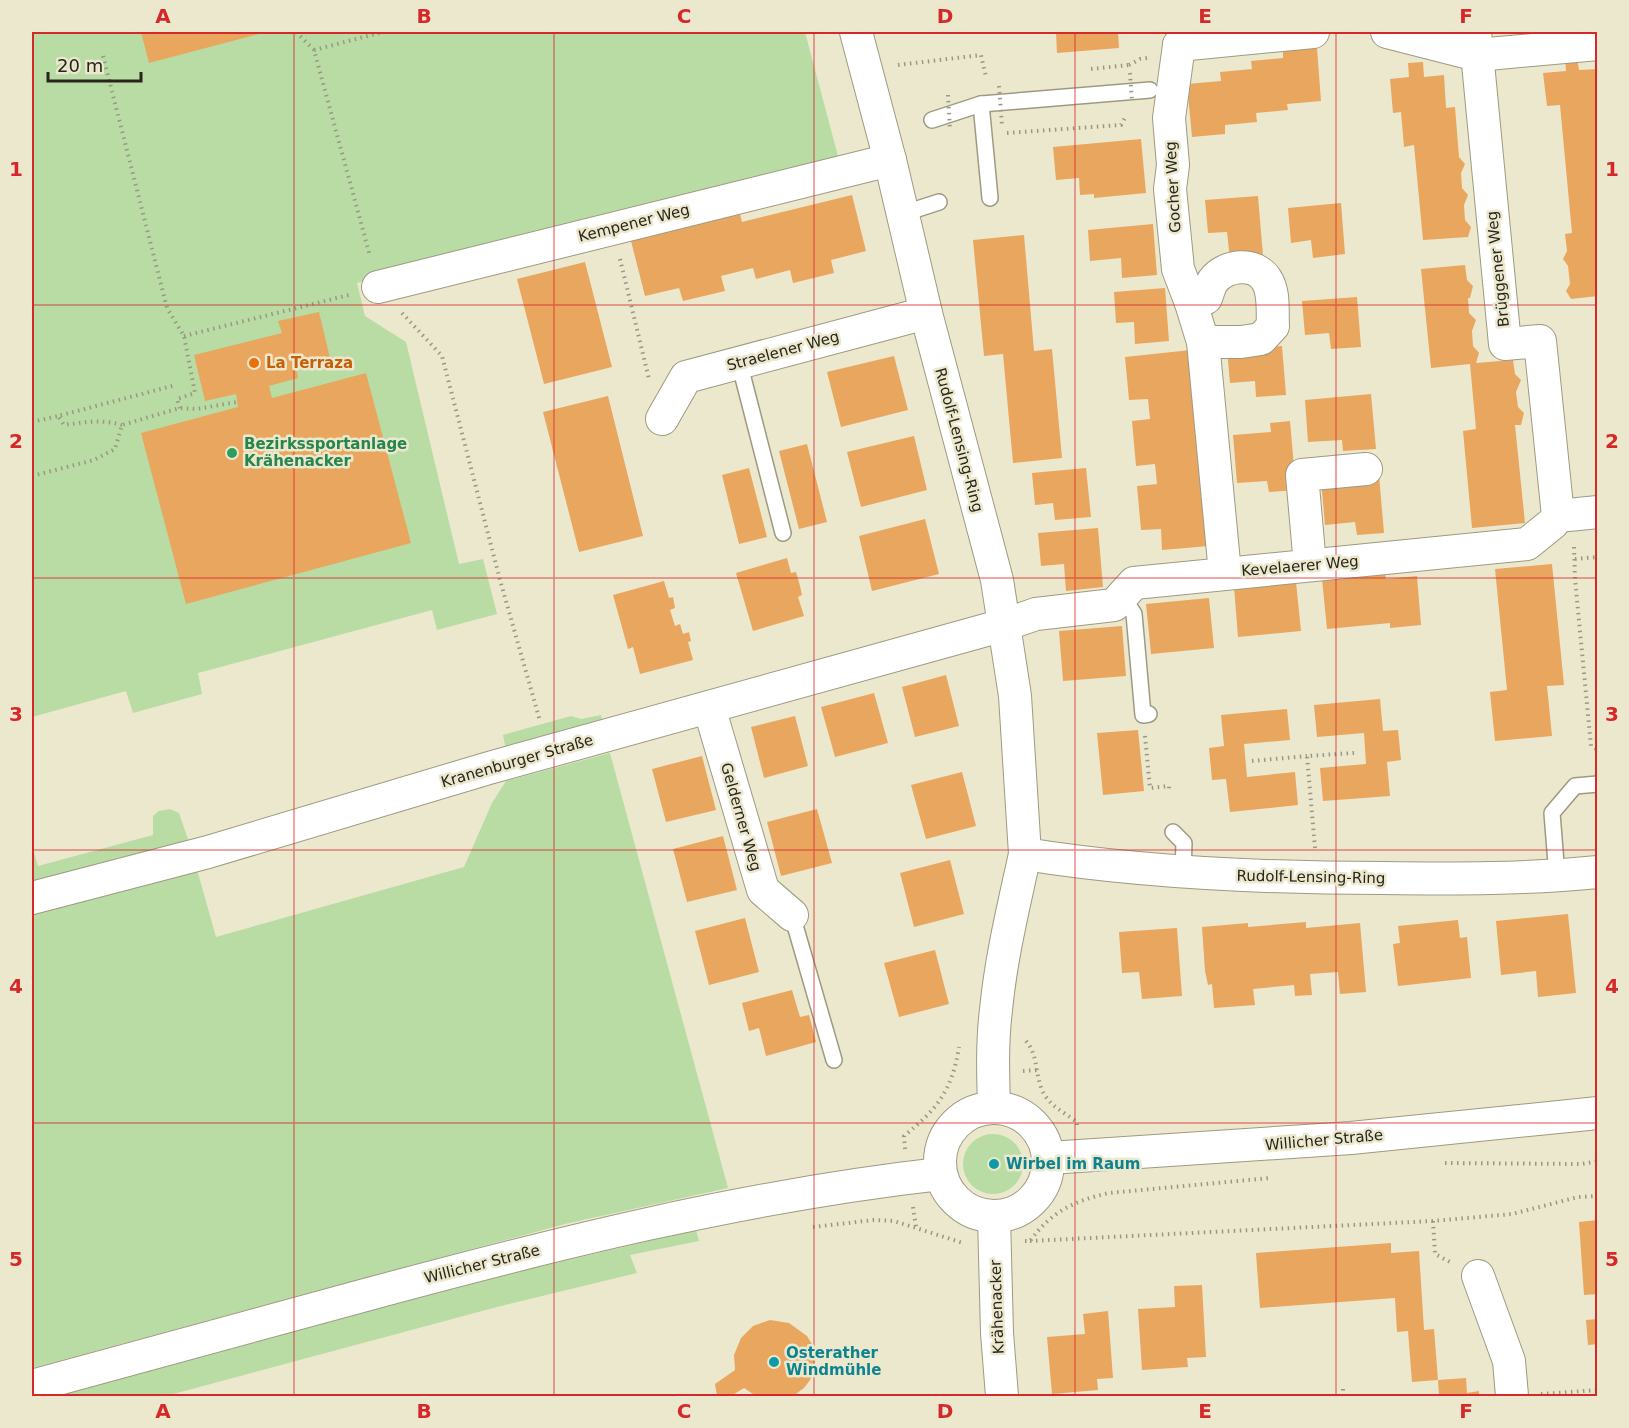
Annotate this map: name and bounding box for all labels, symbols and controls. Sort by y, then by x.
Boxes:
text: A [155,4,171,28]
text: B [416,4,432,28]
text: C [677,4,691,28]
text: D [937,4,953,28]
text: E [1198,4,1212,28]
text: F [1459,4,1473,28]
scale bar [48,45,141,83]
text: 20 m [57,55,103,76]
street label: Gocher Weg [1162,141,1184,233]
text: 1 [9,157,23,181]
text: 1 [1605,157,1619,181]
street label: Kempener Weg [576,200,692,246]
street label: Brüggener Weg [1483,210,1513,328]
street label: Straelener Weg [725,327,841,375]
place label: La Terraza [266,354,353,372]
marker: La Terraza [247,356,261,370]
street label: Rudolf-Lensing-Ring [931,366,987,514]
text: 2 [9,429,23,453]
text: 2 [1605,429,1619,453]
place label: Bezirkssportanlage Krähenacker [244,435,407,470]
marker: Bezirkssportanlage Krähenacker [225,446,239,460]
street label: Kevelaerer Weg [1241,552,1359,580]
text: 3 [9,702,23,726]
text: 3 [1605,702,1619,726]
street label: Kranenburger Straße [439,731,595,791]
street label: Gelderner Weg [717,761,765,873]
street label: Rudolf-Lensing-Ring [1236,867,1386,887]
text: 4 [9,974,23,998]
text: 4 [1605,974,1619,998]
street label: Willicher Straße [1264,1126,1384,1154]
place label: Wirbel im Raum [1006,1155,1140,1173]
marker: Wirbel im Raum [987,1157,1001,1171]
street label: Willicher Straße [422,1241,542,1287]
text: 5 [9,1247,23,1271]
text: 5 [1605,1247,1619,1271]
street label: Krähenacker [986,1259,1008,1355]
place label: Osterather Windmühle [786,1344,881,1379]
marker: Osterather Windmühle [767,1355,781,1369]
text: A [155,1399,171,1423]
text: B [416,1399,432,1423]
text: C [677,1399,691,1423]
text: D [937,1399,953,1423]
text: E [1198,1399,1212,1423]
text: F [1459,1399,1473,1423]

